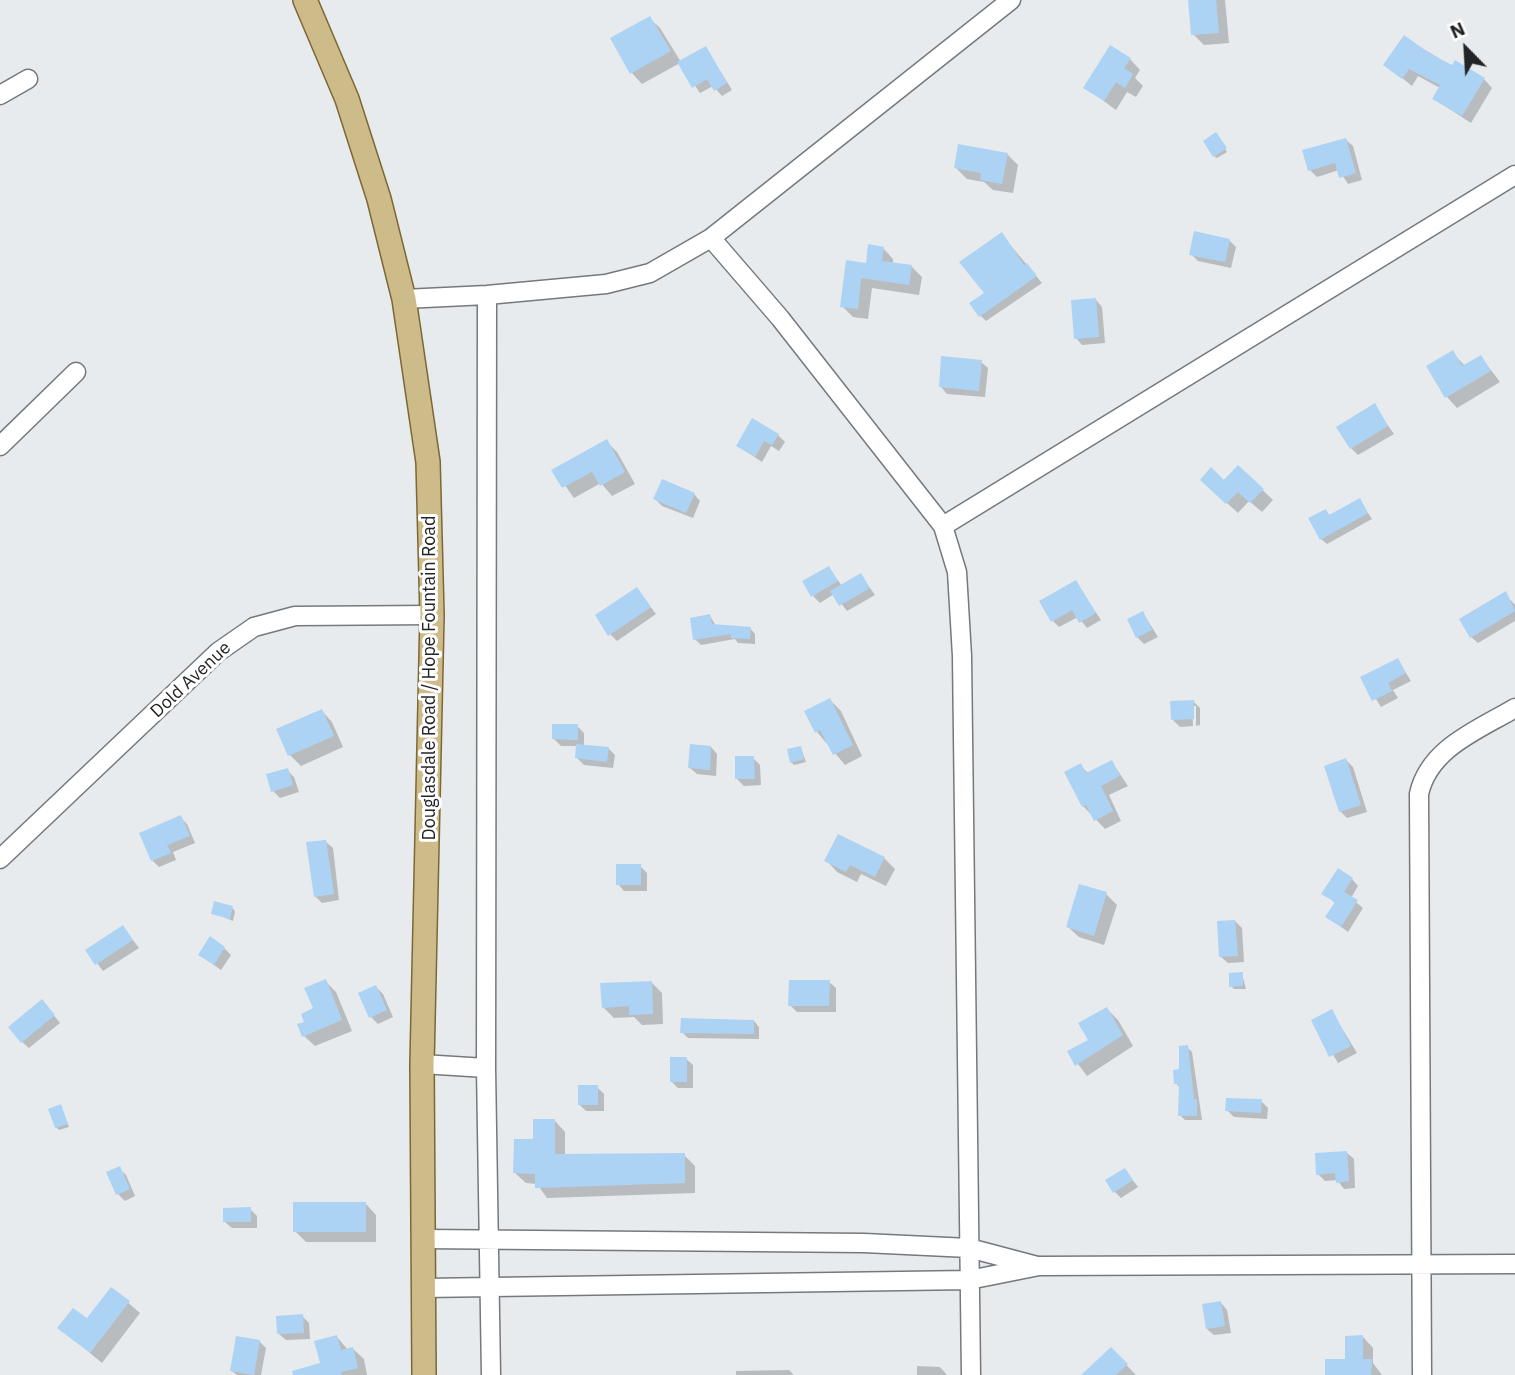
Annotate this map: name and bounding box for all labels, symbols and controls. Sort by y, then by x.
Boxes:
north arrow [1431,14,1501,84]
text: N [1446,16,1469,44]
street label: Douglasdale Road / Hope Fountain Road [419,516,441,840]
street label: Dold Avenue [146,637,236,723]

